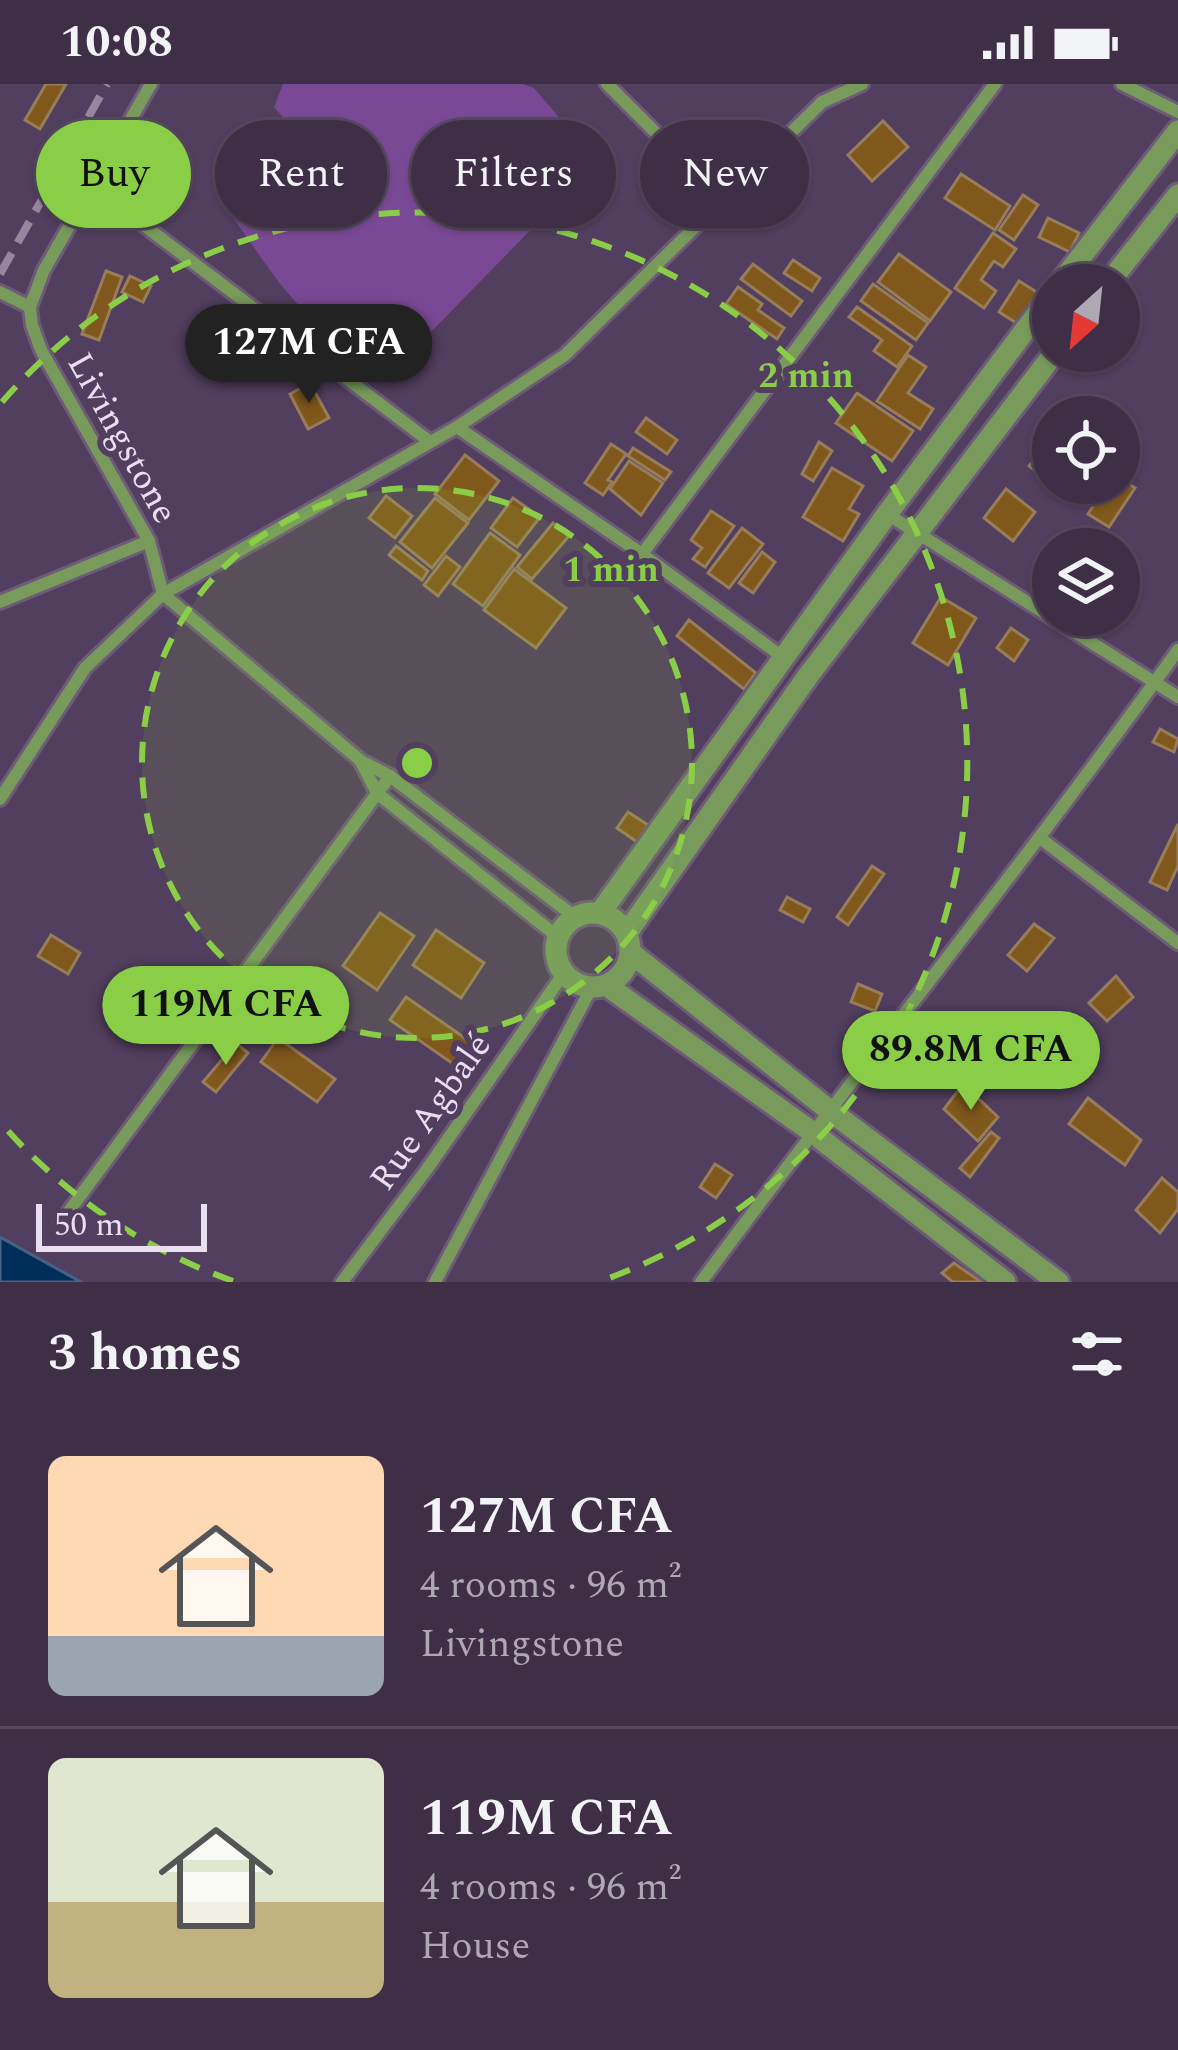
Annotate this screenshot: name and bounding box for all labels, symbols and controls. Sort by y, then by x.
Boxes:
text: 10:08 [60,8,173,77]
chip: Buy [36,120,191,228]
chip: Rent [215,120,387,228]
chip: Filters [411,120,616,228]
chip: New [640,120,809,228]
north arrow [1032,264,1140,372]
map controls [1032,264,1140,636]
pin: 127M CFA [185,304,433,406]
text: 127M CFA [212,313,406,372]
street label: Livingstone [52,342,192,534]
text: 2 min [758,349,854,404]
button: locate [1032,396,1140,504]
button: layers [1032,528,1140,636]
text: 1 min [563,543,659,598]
centre of rings [396,742,438,784]
pin: 119M CFA [102,966,350,1068]
text: 119M CFA [129,975,323,1034]
pin: 89.8M CFA [834,1011,1108,1113]
text: 89.8M CFA [869,1020,1073,1079]
street label: Rue Agbalé [356,1022,506,1203]
scale bar [36,1198,207,1251]
text: 50 m [54,1200,124,1250]
text: 3 homes [48,1315,242,1393]
icon: filters [1064,1321,1130,1387]
text: 127M CFA [420,1478,673,1556]
icon: home [144,1504,288,1648]
text: 4 rooms · 96 m² [420,1556,681,1615]
text: Livingstone [420,1615,624,1674]
text: 119M CFA [420,1780,673,1858]
icon: home [144,1806,288,1950]
text: 4 rooms · 96 m² [420,1858,681,1917]
text: House [420,1917,530,1976]

